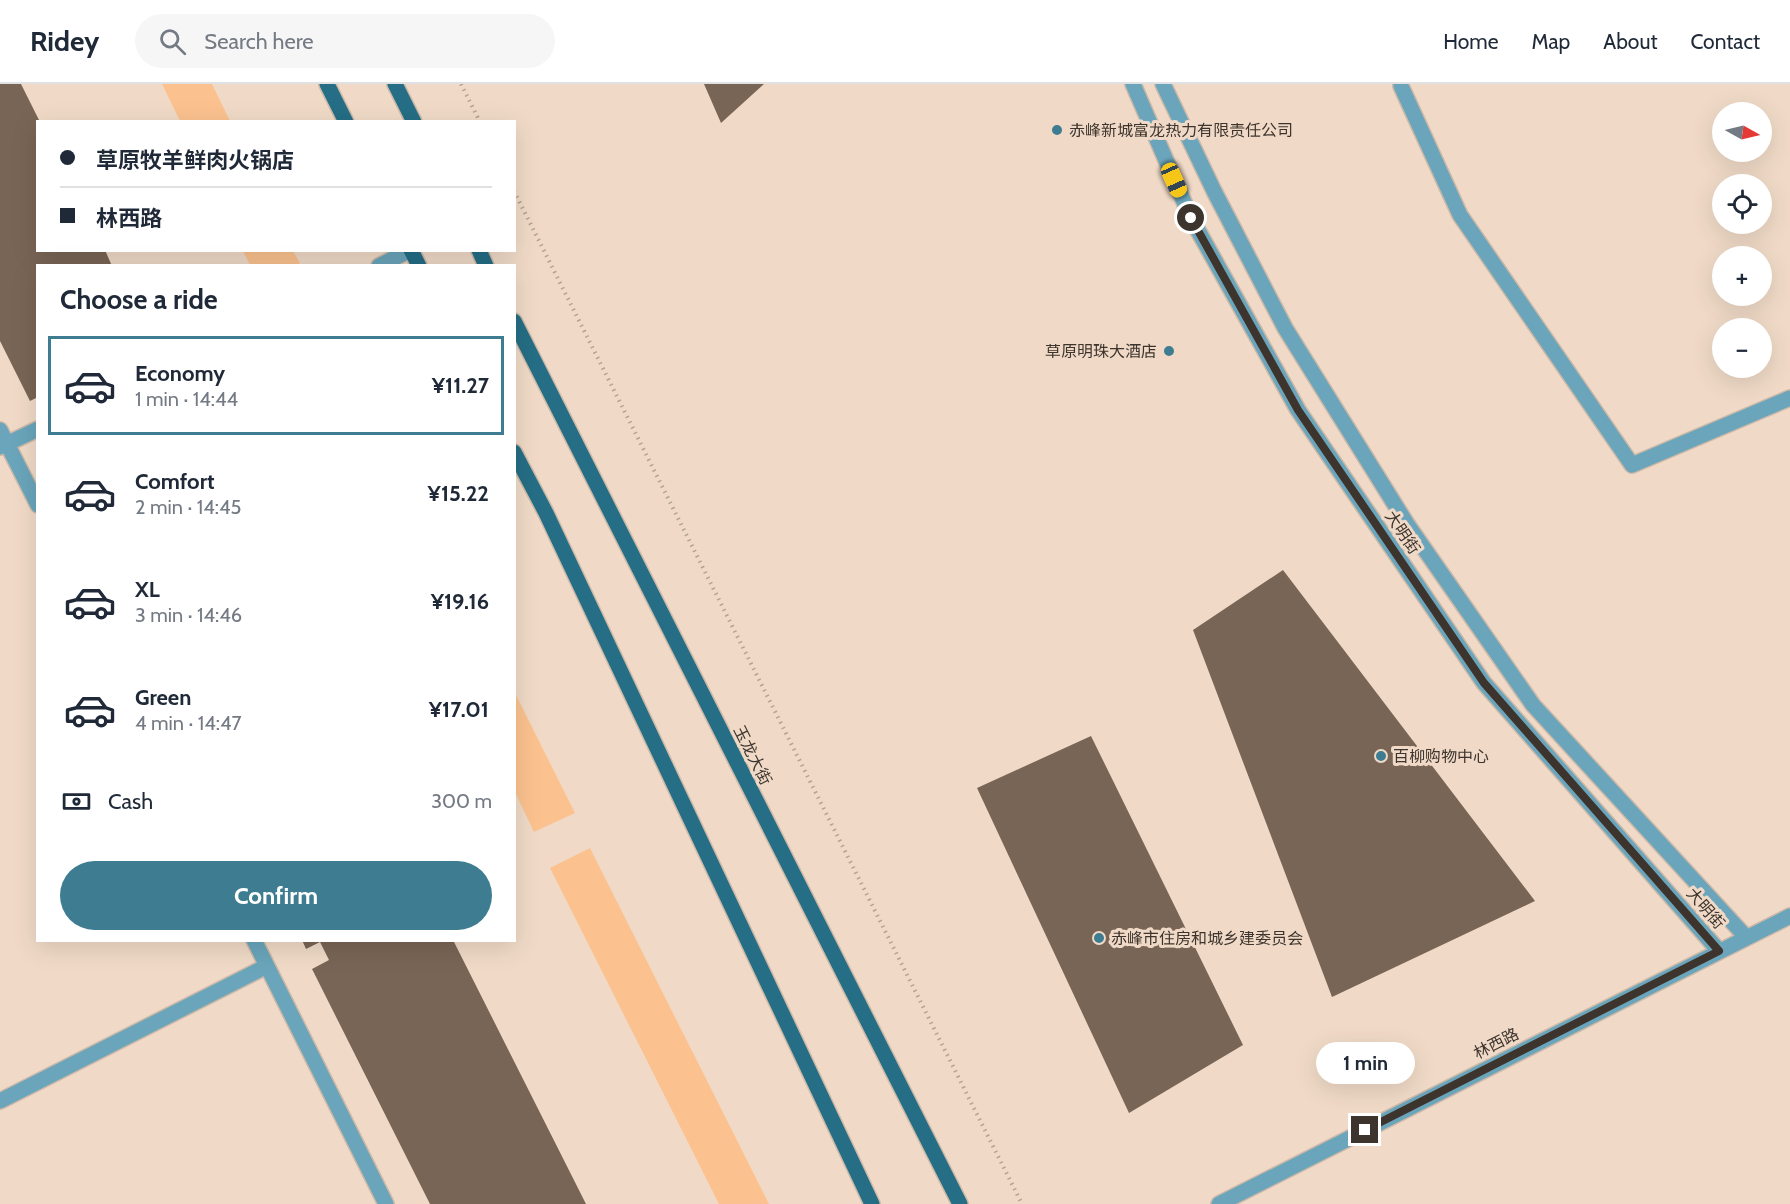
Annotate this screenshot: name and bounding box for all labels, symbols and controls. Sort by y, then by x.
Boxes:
search box [135,14,555,68]
text: Ridey [30,24,99,58]
icon: search [156,25,189,58]
text: Search here [204,28,314,55]
text: Home [1443,29,1499,54]
text: Map [1532,29,1570,54]
text: About [1603,29,1657,54]
text: Contact [1690,29,1760,54]
north arrow [1712,102,1772,162]
map controls [1712,102,1772,378]
place label: 赤峰新城富龙热力有限责任公司 [1069,121,1293,140]
marker: 赤峰新城富龙热力有限责任公司 [1050,123,1064,137]
text: 草原牧羊鲜肉火锅店 [96,147,294,174]
car [1158,160,1190,200]
button: locate [1712,174,1772,234]
route start [1177,204,1204,231]
text: 林西路 [96,205,162,232]
button: + [1712,246,1772,306]
text: Choose a ride [60,283,218,316]
button: − [1712,318,1772,378]
place label: 草原明珠大酒店 [1045,342,1157,361]
marker: 草原明珠大酒店 [1162,344,1176,358]
icon: car [63,359,117,413]
text: Economy [135,360,225,387]
text: ¥11.27 [432,372,489,399]
text: 1 min · 14:44 [135,387,238,411]
icon: car [63,467,117,521]
text: Comfort [135,468,214,495]
text: ¥15.22 [428,480,489,507]
text: 2 min · 14:45 [135,495,241,519]
street label: 大明街 [1381,507,1424,557]
icon: car [63,575,117,629]
text: XL [135,576,160,603]
text: ¥19.16 [431,588,489,615]
text: 3 min · 14:46 [135,603,242,627]
icon: car [63,683,117,737]
text: Green [135,684,191,711]
text: ¥17.01 [429,696,489,723]
text: 4 min · 14:47 [135,711,242,735]
street label: 玉龙大街 [730,722,776,788]
place label: 百柳购物中心 [1393,747,1489,766]
marker: 百柳购物中心 [1374,749,1388,763]
icon: cash [60,785,93,818]
text: Cash [108,788,153,815]
text: 300 m [431,789,492,813]
button: Confirm [60,861,492,930]
street label: 大明街 [1683,884,1729,933]
place label: 赤峰市住房和城乡建委员会 [1111,929,1303,948]
marker: 赤峰市住房和城乡建委员会 [1092,931,1106,945]
street label: 林西路 [1471,1024,1522,1063]
callout: 1 min [1316,1043,1414,1085]
text: 1 min [1343,1051,1388,1075]
route end [1351,1116,1378,1143]

